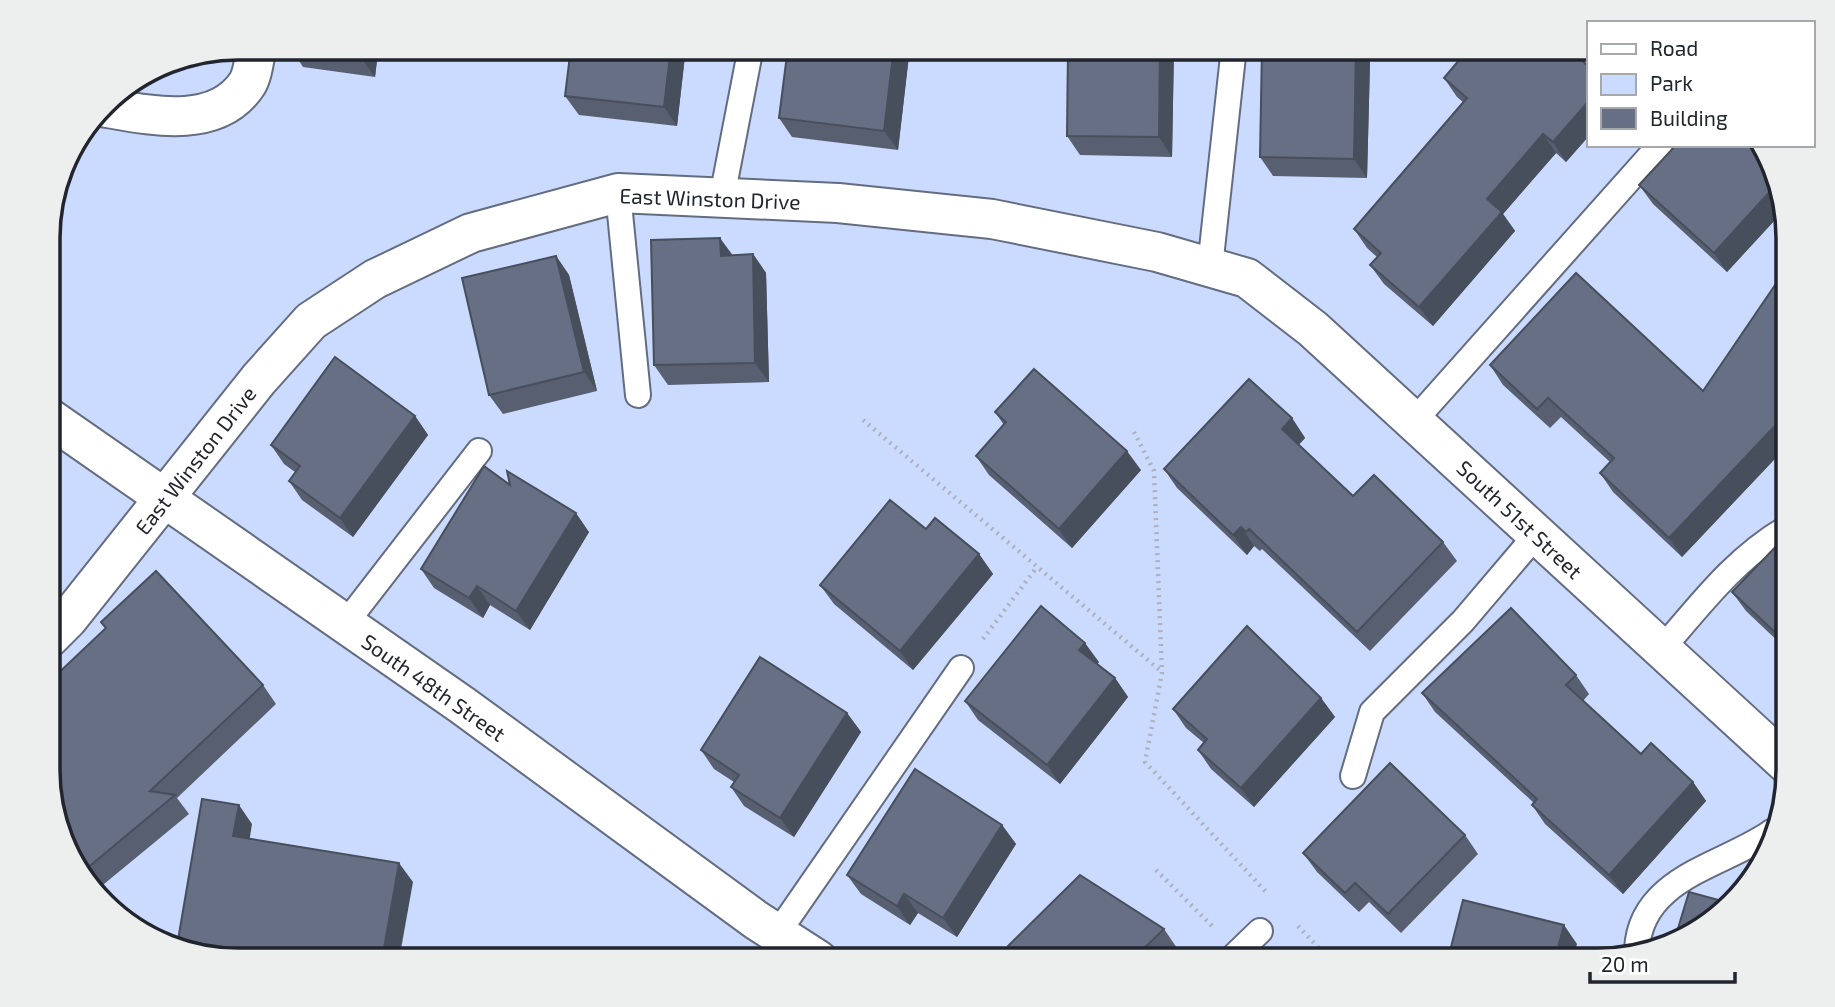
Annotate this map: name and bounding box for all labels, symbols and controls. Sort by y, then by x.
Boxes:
legend [1587,21,1814,147]
text: Road [1650,35,1698,60]
text: Park [1650,70,1693,95]
text: Building [1650,105,1728,130]
street label: East Winston Drive [619,182,801,214]
street label: East Winston Drive [129,381,261,539]
street label: South 51st Street [1452,455,1588,583]
street label: South 48th Street [357,628,511,746]
scale bar [1590,940,1735,984]
text: 20 m [1601,951,1649,976]

